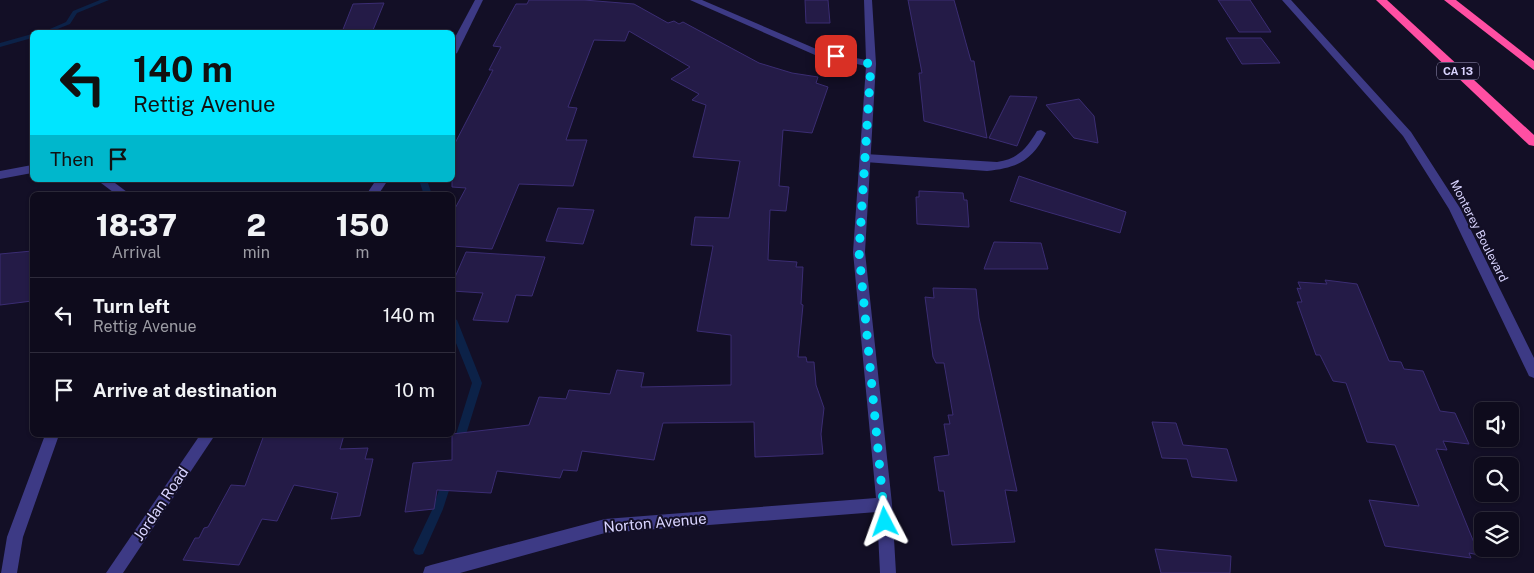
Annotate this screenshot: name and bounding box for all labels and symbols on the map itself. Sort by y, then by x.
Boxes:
pin [815,35,857,77]
road number: CA 13 [1437,62,1479,80]
street label: Monterey Boulevard [1447,178,1511,284]
street label: Jordan Road [130,464,191,544]
position arrow [858,495,910,547]
street label: Norton Avenue [603,510,707,535]

